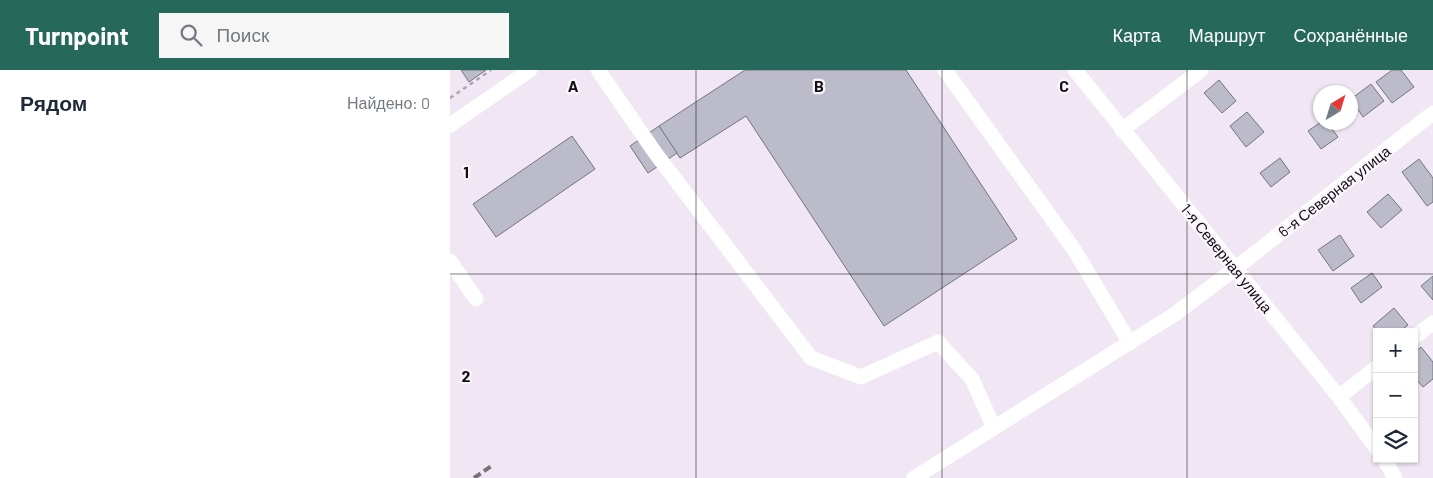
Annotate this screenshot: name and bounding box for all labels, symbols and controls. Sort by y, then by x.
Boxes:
search box [159,13,509,58]
text: Turnpoint [25,21,129,50]
icon: search [177,21,205,49]
text: Поиск [217,23,269,46]
text: Карта [1113,24,1161,46]
text: Маршрут [1189,24,1265,46]
text: Сохранённые [1293,24,1408,46]
text: A [568,76,579,95]
text: B [814,76,824,95]
text: C [1059,76,1069,95]
north arrow [1313,85,1358,130]
text: Рядом [20,90,87,115]
text: Найдено: 0 [347,93,430,112]
street label: 6-я Северная улица [1274,141,1394,240]
text: 1 [463,162,469,181]
street label: 1-я Северная улица [1178,200,1277,317]
map controls [1373,328,1418,463]
button: + [1373,328,1418,373]
text: 2 [462,366,471,385]
button: − [1373,373,1418,418]
button: layers [1373,418,1418,463]

